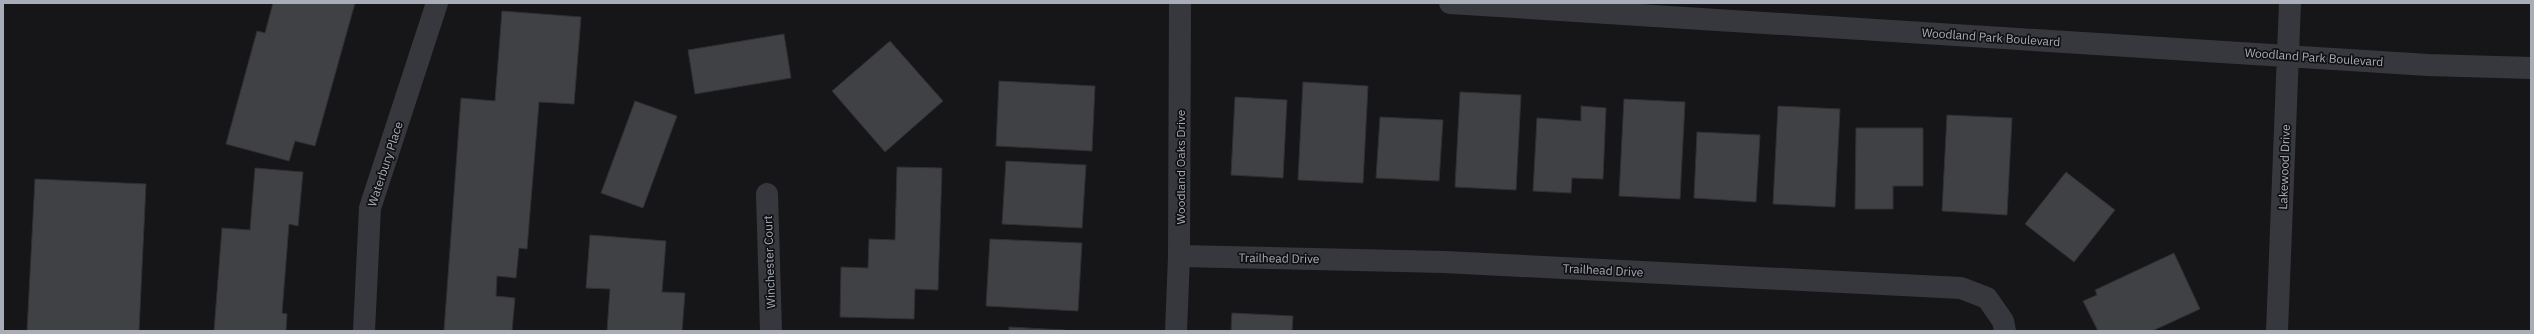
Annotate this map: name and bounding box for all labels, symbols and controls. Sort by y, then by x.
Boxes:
street label: Woodland Park Boulevard [1921,25,2061,49]
street label: Woodland Park Boulevard [2244,45,2384,69]
street label: Woodland Oaks Drive [1173,109,1188,224]
street label: Waterbury Place [364,119,406,209]
street label: Lakewood Drive [2275,124,2293,210]
street label: Winchester Court [760,215,778,309]
street label: Trailhead Drive [1238,250,1320,266]
street label: Trailhead Drive [1562,260,1644,280]

